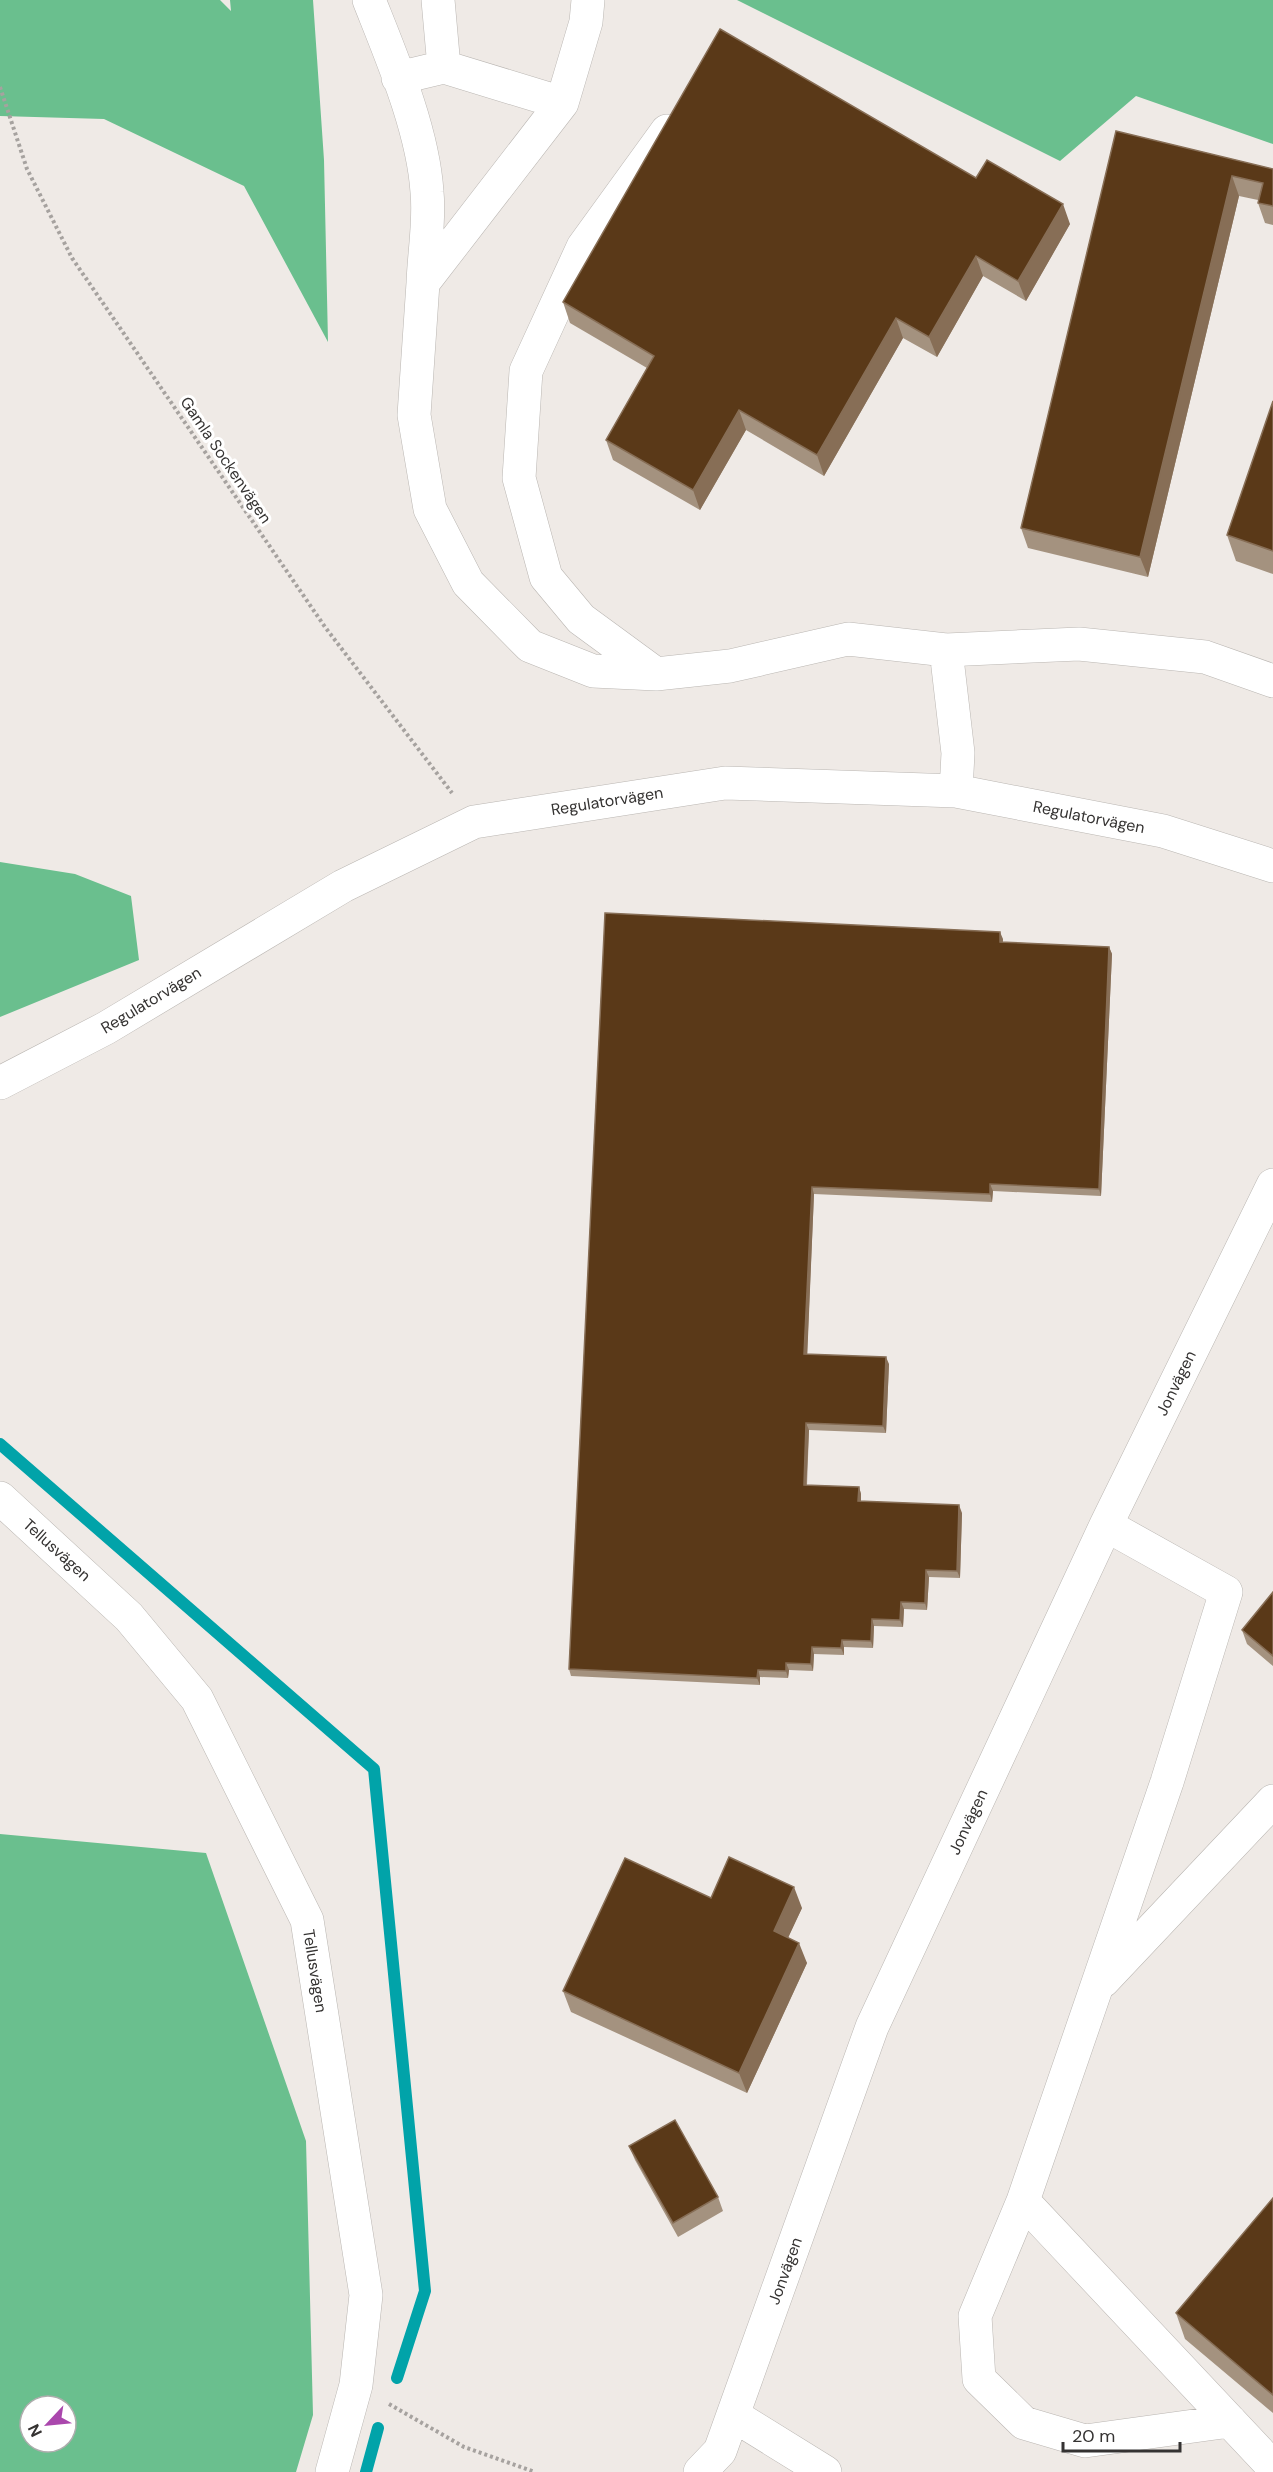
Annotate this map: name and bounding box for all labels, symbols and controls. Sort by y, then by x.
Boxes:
street label: Gamla Sockenvägen [176,392,276,528]
street label: Regulatorvägen [549,782,665,820]
street label: Regulatorvägen [1031,796,1147,838]
street label: Regulatorvägen [97,962,205,1038]
street label: Jonvägen [1151,1347,1201,1419]
street label: Tellusvägen [19,1514,95,1586]
street label: Jonvägen [944,1786,992,1858]
street label: Tellusvägen [298,1928,332,2014]
street label: Jonvägen [763,2234,807,2308]
north arrow [18,2394,78,2454]
scale bar [1063,2415,1180,2453]
text: N [23,2421,47,2440]
text: 20 m [1072,2424,1115,2448]

